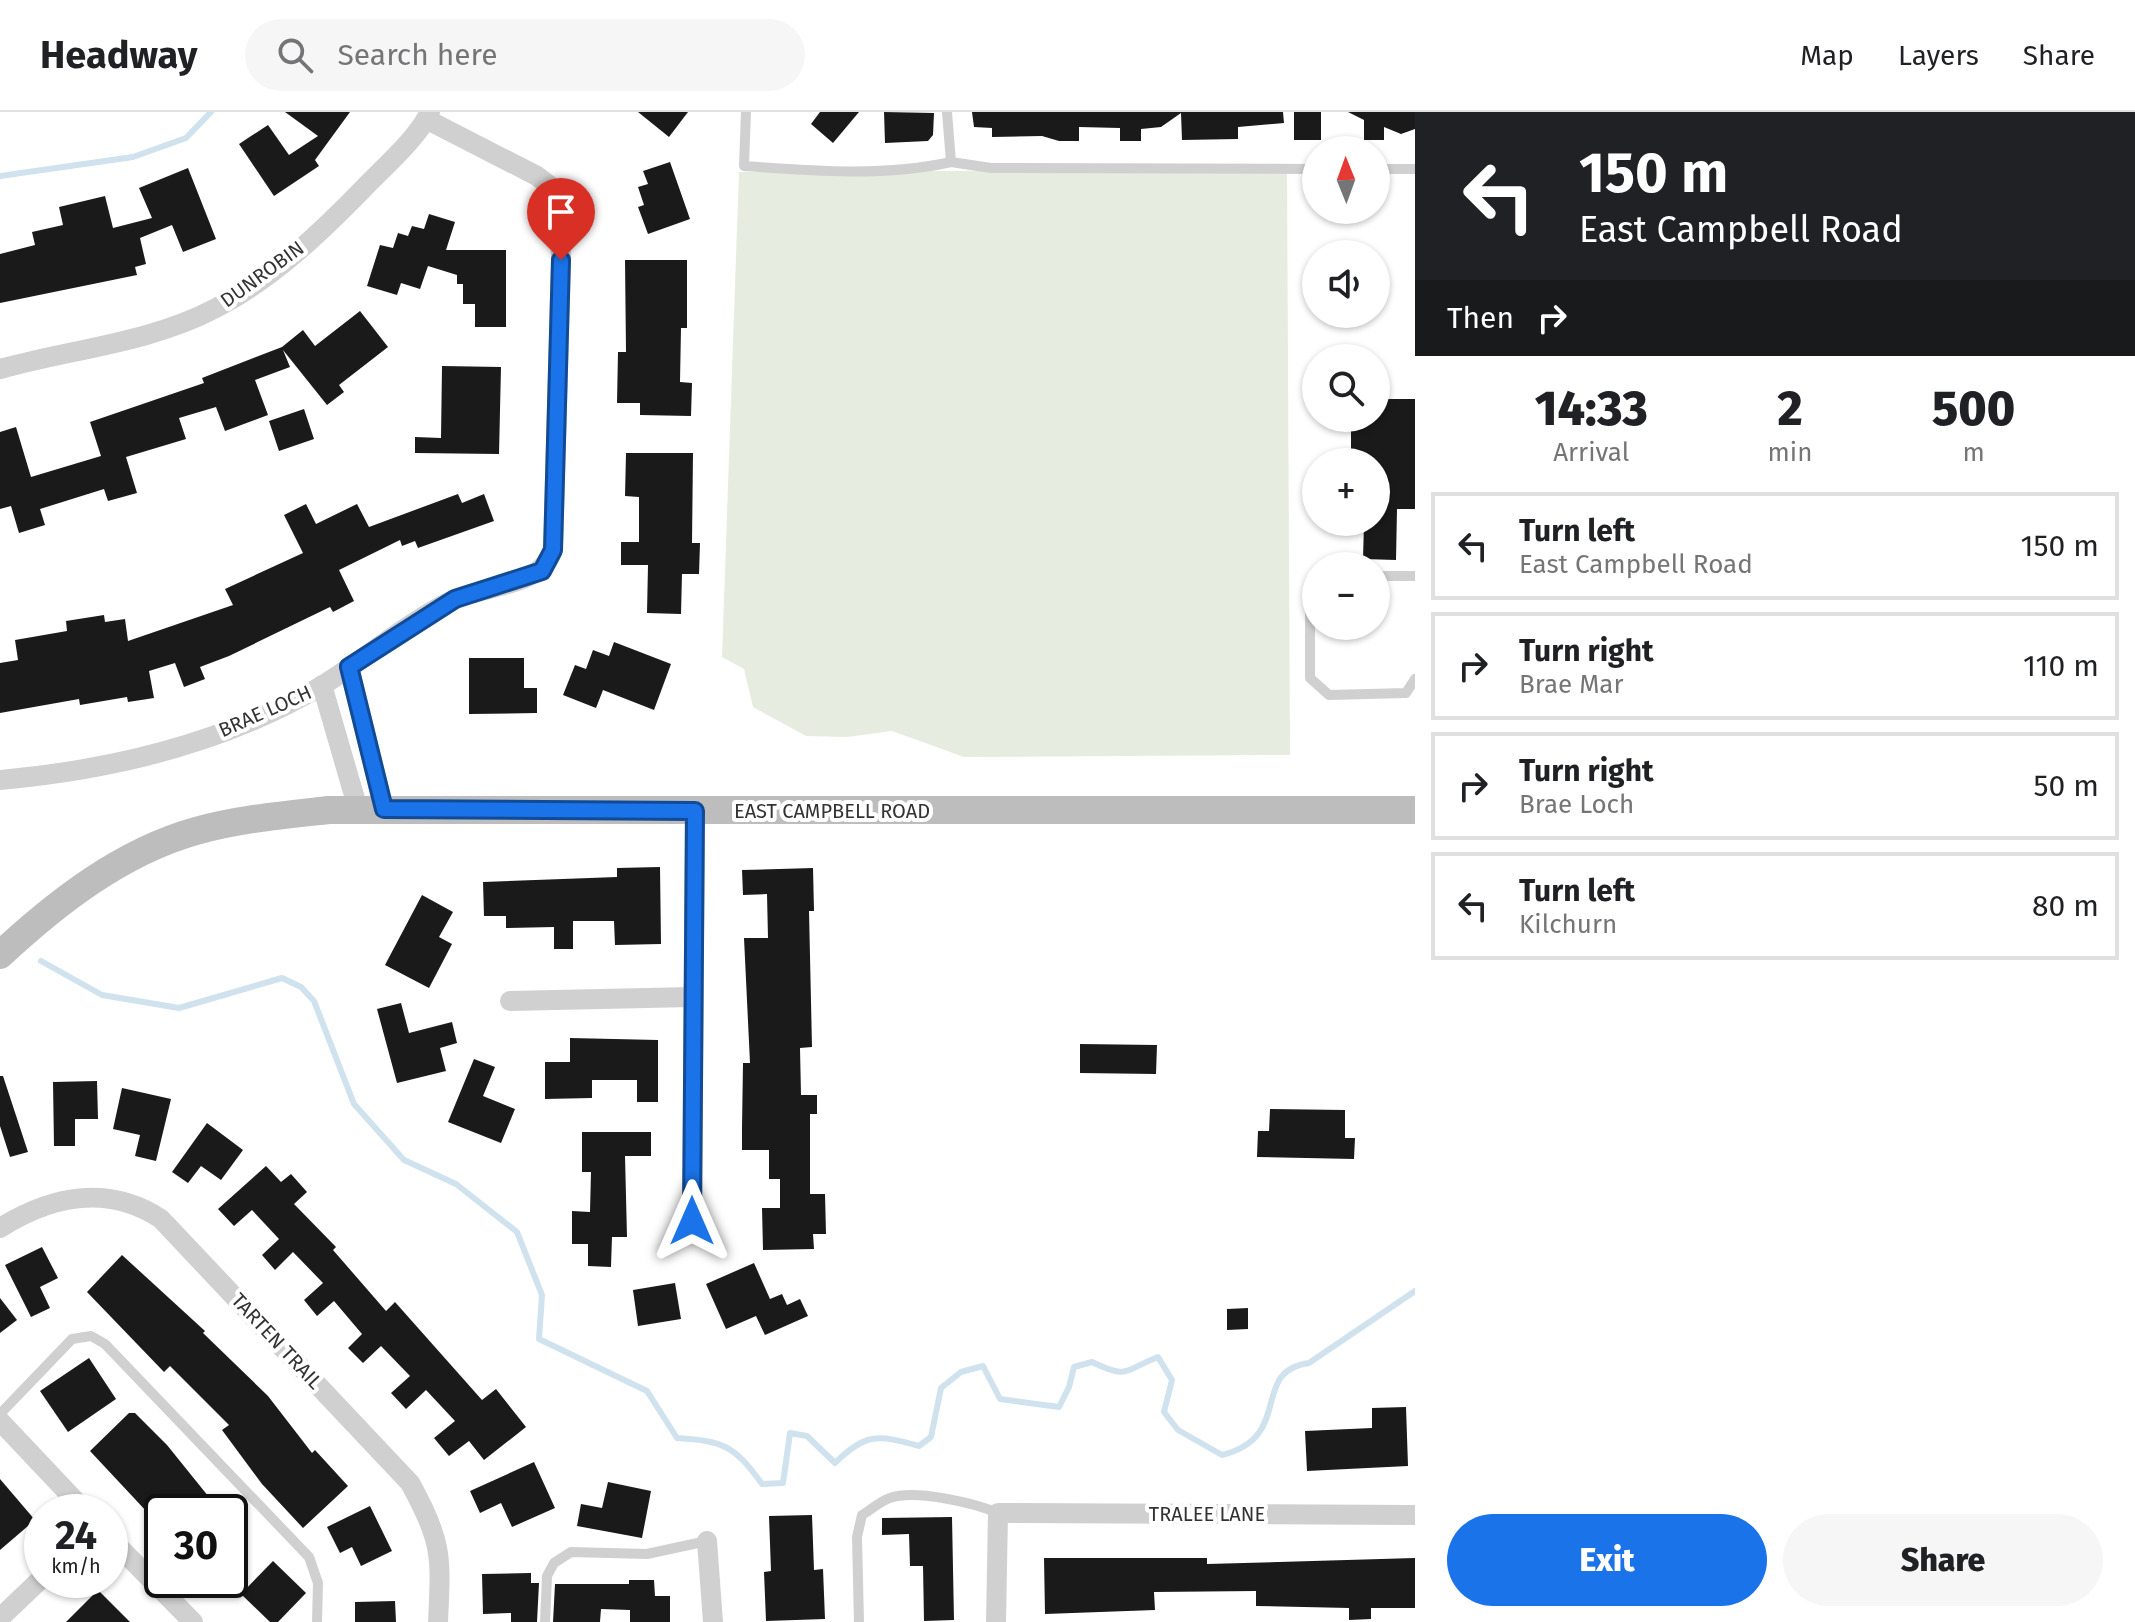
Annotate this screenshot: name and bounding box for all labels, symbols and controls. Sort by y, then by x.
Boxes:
search box [245,19,805,91]
text: Headway [40,32,197,78]
icon: search [273,33,317,77]
text: Search here [337,37,498,73]
text: Map [1800,39,1854,72]
text: Layers [1898,39,1979,72]
text: Share [2023,39,2095,72]
north arrow [1302,136,1390,224]
map controls [1302,136,1390,640]
text: 150 m [1579,140,1728,207]
icon: left [1447,144,1551,248]
pin [527,178,595,260]
icon: arrive [539,190,583,234]
text: East Campbell Road [1579,208,1903,252]
street label: DUNROBIN [216,236,308,312]
button: sound [1302,240,1390,328]
icon: right [1530,296,1574,340]
text: Then [1447,300,1514,336]
button: search [1302,344,1390,432]
text: 14:33 [1535,380,1648,438]
text: 2 [1777,380,1803,438]
text: 500 [1932,380,2015,438]
text: Arrival [1553,437,1629,468]
text: min [1768,437,1812,468]
text: m [1963,437,1985,468]
button: + [1302,448,1390,536]
text: Turn left [1519,513,1635,549]
icon: left [1451,524,1495,568]
text: 150 m [2021,528,2099,564]
text: East Campbell Road [1519,549,1753,580]
button: − [1302,552,1390,640]
text: Turn right [1519,633,1654,669]
icon: right [1451,644,1495,688]
text: 110 m [2023,648,2099,684]
text: Brae Mar [1519,669,1624,700]
street label: BRAE LOCH [215,680,315,742]
text: Turn right [1519,753,1654,789]
icon: right [1451,764,1495,808]
text: 50 m [2034,768,2099,804]
text: Brae Loch [1519,789,1634,820]
street label: EAST CAMPBELL ROAD [734,799,930,823]
text: Turn left [1519,873,1635,909]
icon: left [1451,884,1495,928]
text: 80 m [2032,888,2099,924]
text: Kilchurn [1519,909,1617,940]
position arrow [650,1179,734,1263]
street label: TARTEN TRAIL [227,1288,327,1394]
speed limit sign: 30 [144,1494,248,1598]
street label: TRALEE LANE [1149,1502,1265,1526]
text: 24 [55,1512,97,1560]
button: Exit [1447,1514,1767,1606]
button: Share [1783,1514,2103,1606]
text: km/h [51,1554,101,1578]

